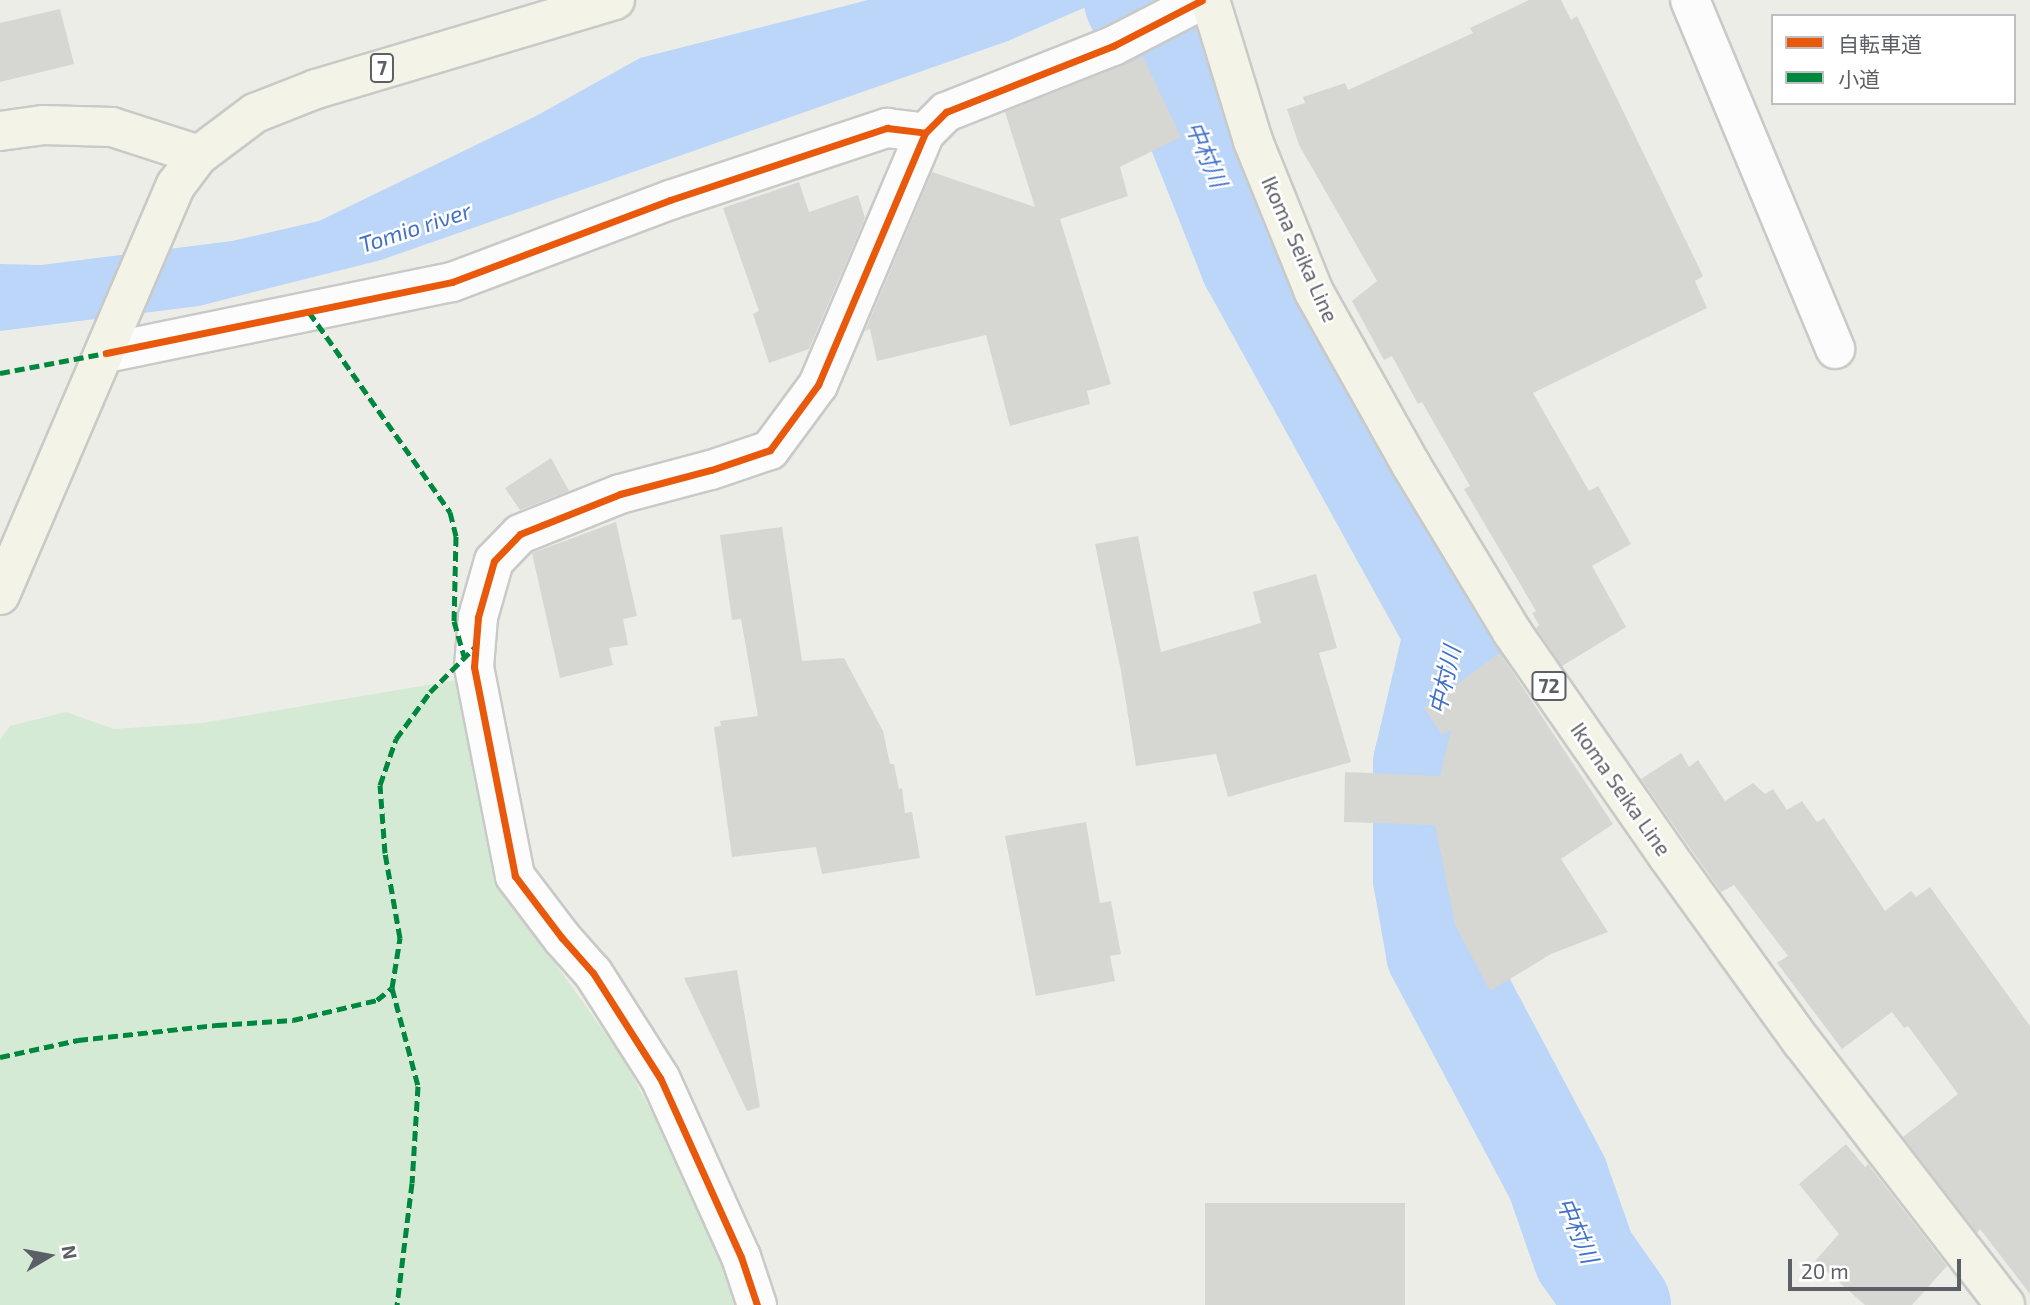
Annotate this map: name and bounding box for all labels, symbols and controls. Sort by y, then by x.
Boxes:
legend [1771,14,2016,105]
text: 自転車道 [1838,31,1922,56]
road number: 7 [370,52,394,83]
text: 小道 [1838,66,1880,91]
water label: 中村川 [1181,117,1233,191]
street label: Ikoma Seika Line [1257,172,1343,326]
water label: Tomio river [356,196,474,258]
water label: 中村川 [1423,643,1465,717]
road number: 72 [1530,670,1568,702]
street label: Ikoma Seika Line [1566,717,1676,861]
water label: 中村川 [1552,1193,1604,1267]
north arrow [14,1221,84,1291]
text: N [58,1244,83,1261]
scale bar [1792,1246,1965,1290]
text: 20 m [1801,1258,1849,1283]

